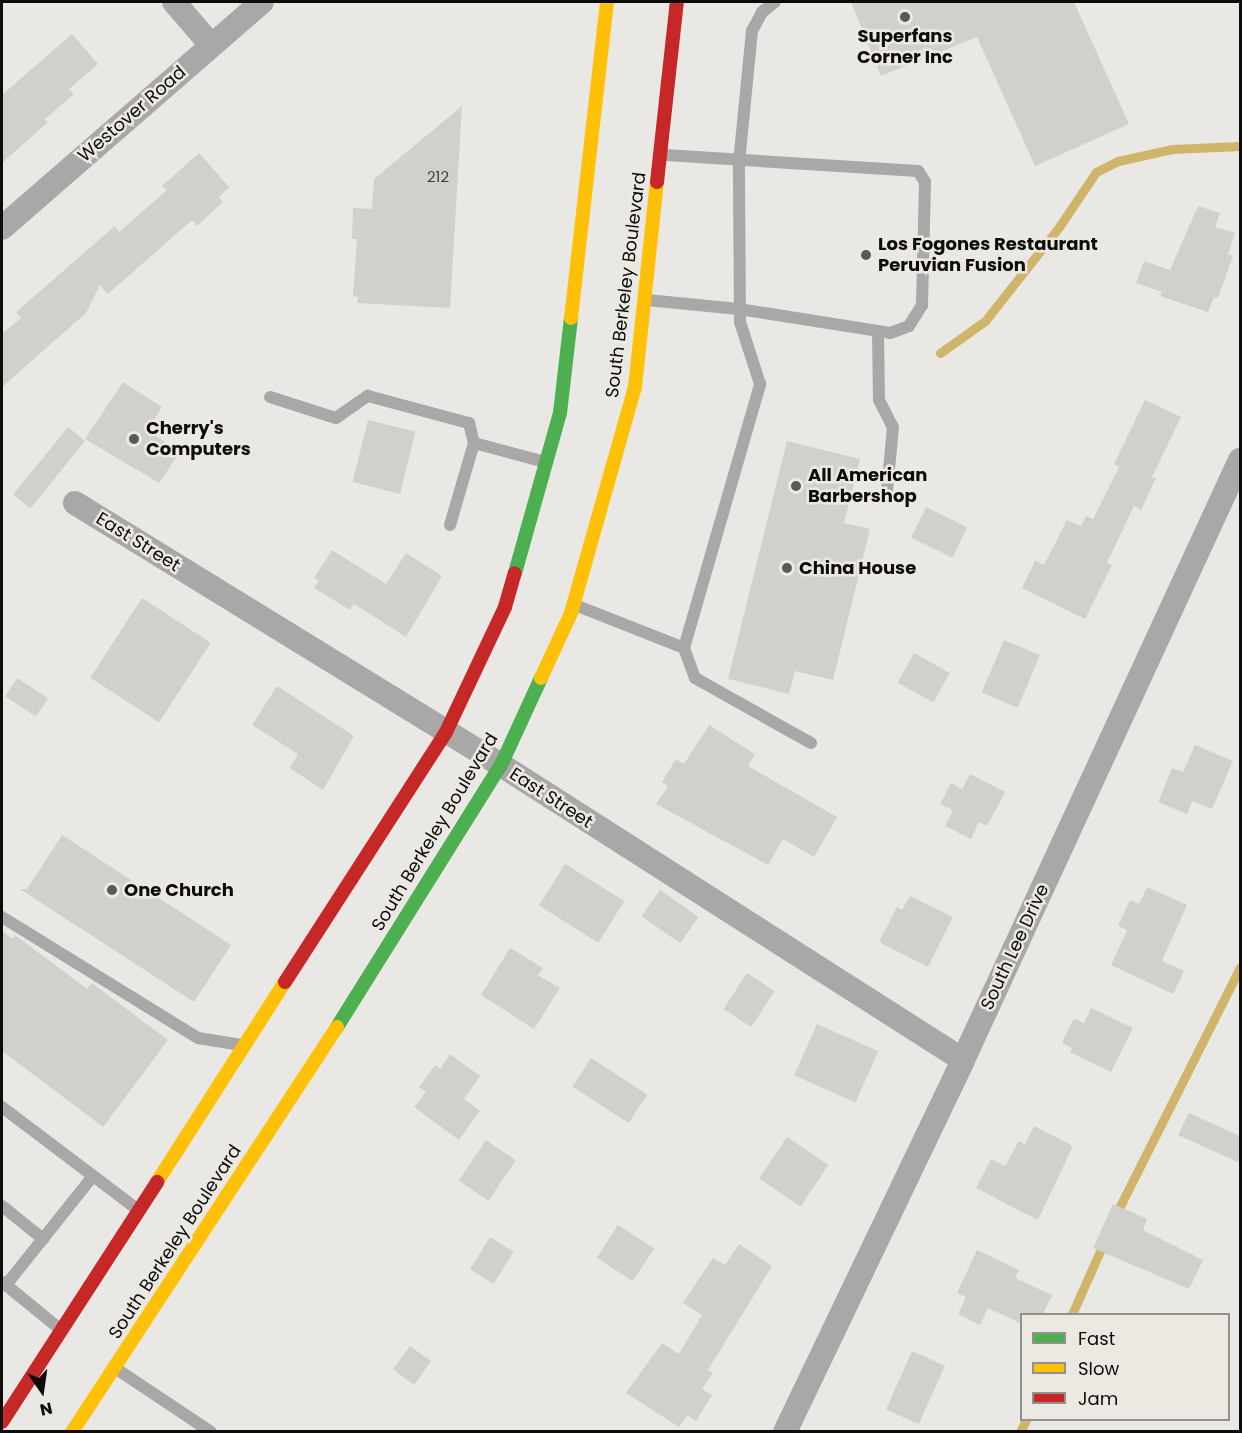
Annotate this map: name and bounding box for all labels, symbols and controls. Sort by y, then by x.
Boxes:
marker: Superfans Corner Inc [898,10,912,24]
place label: Superfans Corner Inc [857,26,953,68]
street label: Westover Road [74,61,190,167]
house number: 212 [427,168,449,186]
street label: South Berkeley Boulevard [601,171,651,399]
place label: Los Fogones Restaurant Peruvian Fusion [878,234,1098,276]
marker: Los Fogones Restaurant Peruvian Fusion [859,248,873,262]
place label: Cherry's Computers [146,418,251,460]
marker: Cherry's Computers [127,432,141,446]
place label: All American Barbershop [808,465,927,508]
marker: All American Barbershop [789,479,803,493]
street label: East Street [92,508,184,576]
place label: China House [799,557,916,579]
marker: China House [780,561,794,575]
street label: South Berkeley Boulevard [367,729,503,935]
street label: East Street [505,763,597,833]
place label: One Church [124,879,234,901]
street label: South Lee Drive [976,881,1054,1013]
marker: One Church [105,883,119,897]
street label: South Berkeley Boulevard [104,1141,246,1343]
legend [1020,1313,1230,1421]
text: Fast [1078,1326,1115,1351]
text: Slow [1078,1356,1119,1381]
north arrow [12,1361,72,1421]
text: Jam [1078,1386,1118,1411]
text: N [38,1396,55,1422]

